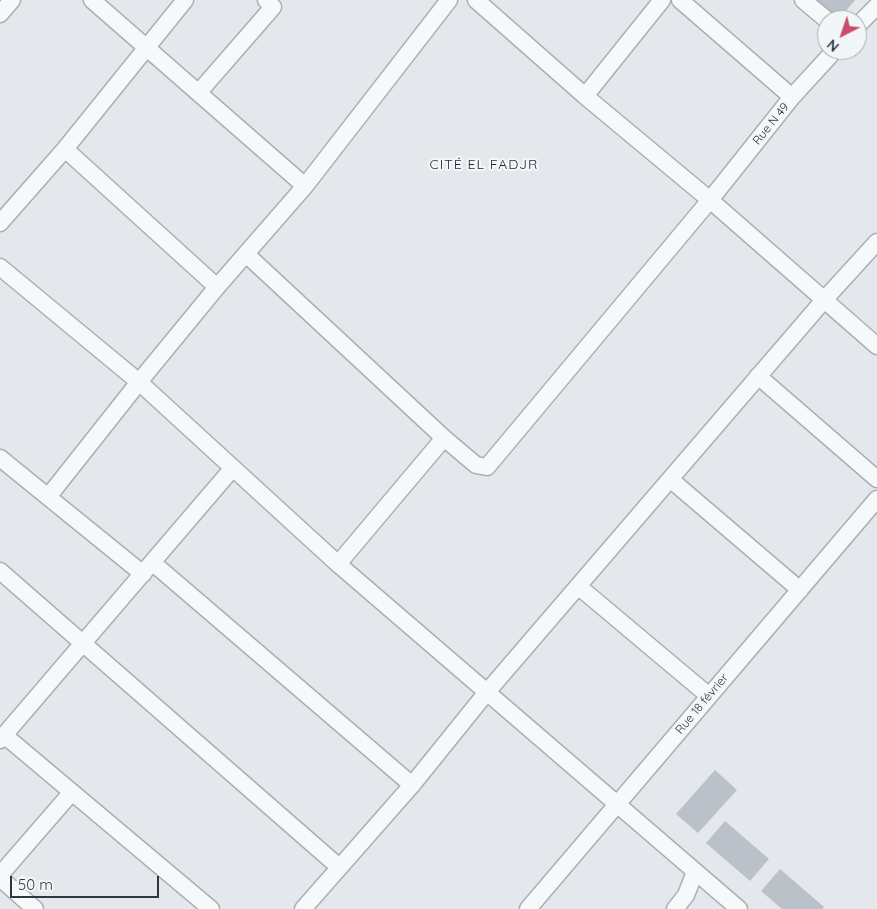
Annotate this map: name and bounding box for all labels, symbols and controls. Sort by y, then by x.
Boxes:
north arrow [817,10,867,60]
text: N [823,35,843,56]
street label: Rue N 49 [750,100,792,148]
district label: CITÉ EL FADJR [428,157,540,173]
street label: Rue 18 février [673,671,731,737]
scale bar [12,866,161,898]
text: 50 m [18,875,53,894]

